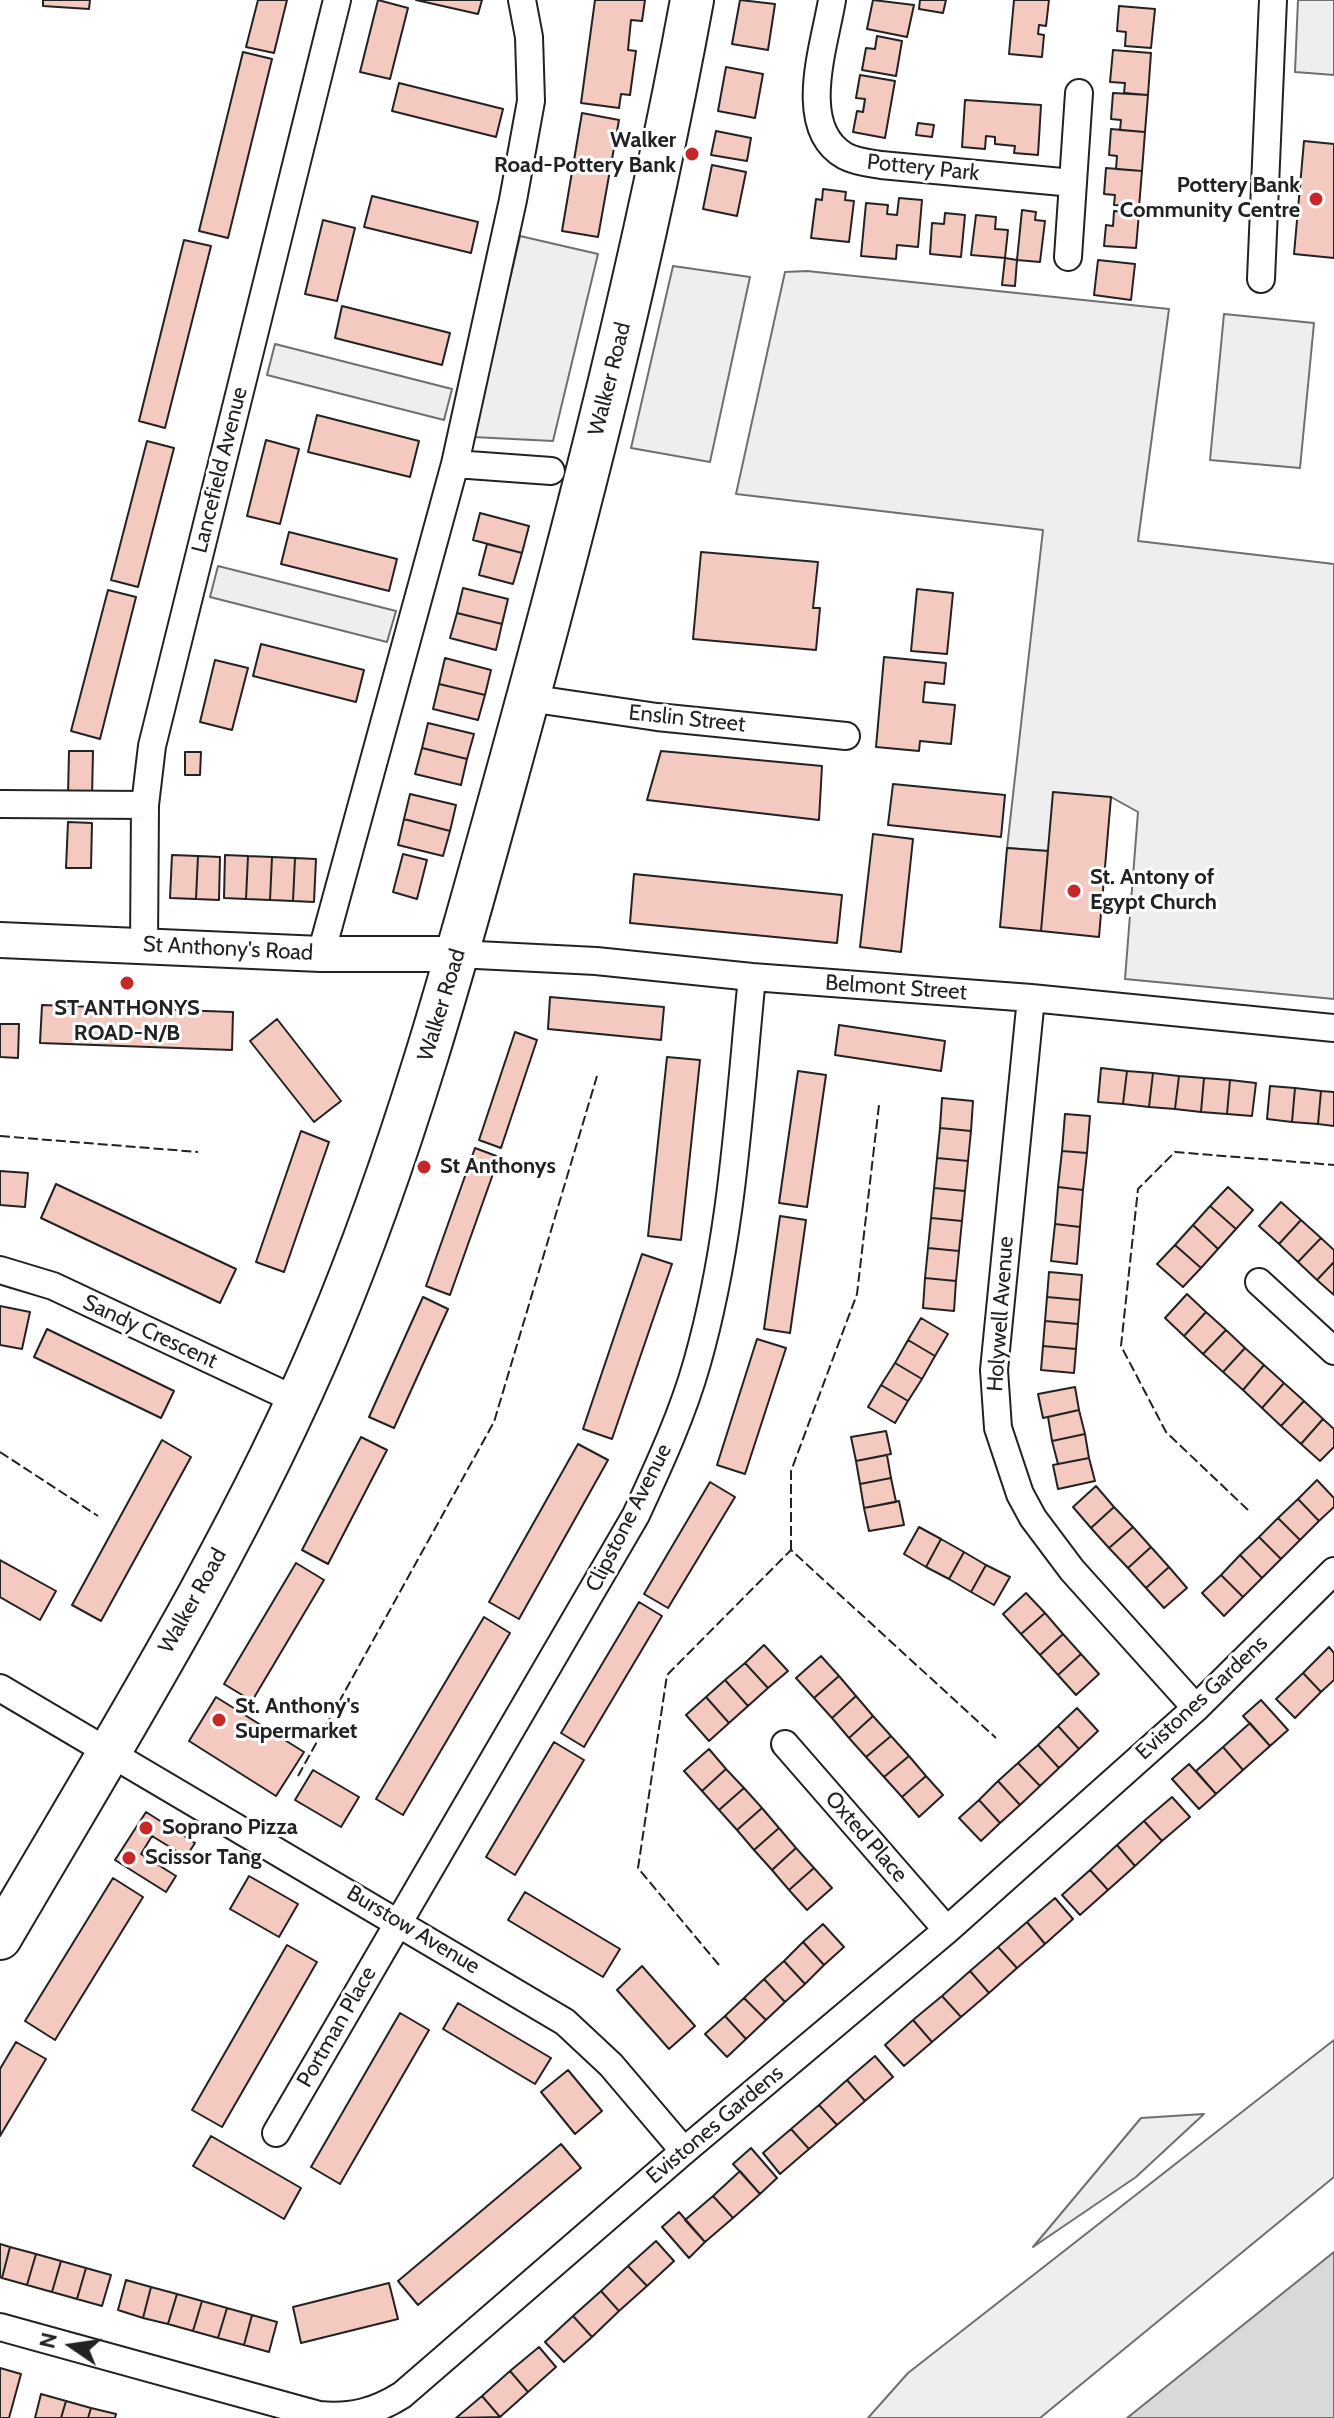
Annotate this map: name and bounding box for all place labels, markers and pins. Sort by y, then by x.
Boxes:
place label: Walker Road-Pottery Bank [494,128,676,180]
marker: Walker Road-Pottery Bank [683,145,701,163]
place label: Pottery Bank Community Centre [1120,173,1300,224]
marker: Pottery Bank Community Centre [1307,190,1325,208]
place label: St. Antony of Egypt Church [1090,865,1217,916]
marker: St. Antony of Egypt Church [1065,882,1083,900]
marker: ST ANTHONYS ROAD-N/B [118,974,136,992]
place label: ST ANTHONYS ROAD-N/B [54,996,200,1048]
place label: St Anthonys [440,1154,556,1180]
marker: St Anthonys [415,1158,433,1176]
place label: St. Anthony's Supermarket [235,1694,360,1746]
marker: St. Anthony's Supermarket [210,1711,228,1729]
place label: Soprano Pizza [162,1815,298,1841]
marker: Soprano Pizza [137,1819,155,1837]
place label: Scissor Tang [145,1845,262,1871]
marker: Scissor Tang [120,1849,138,1867]

